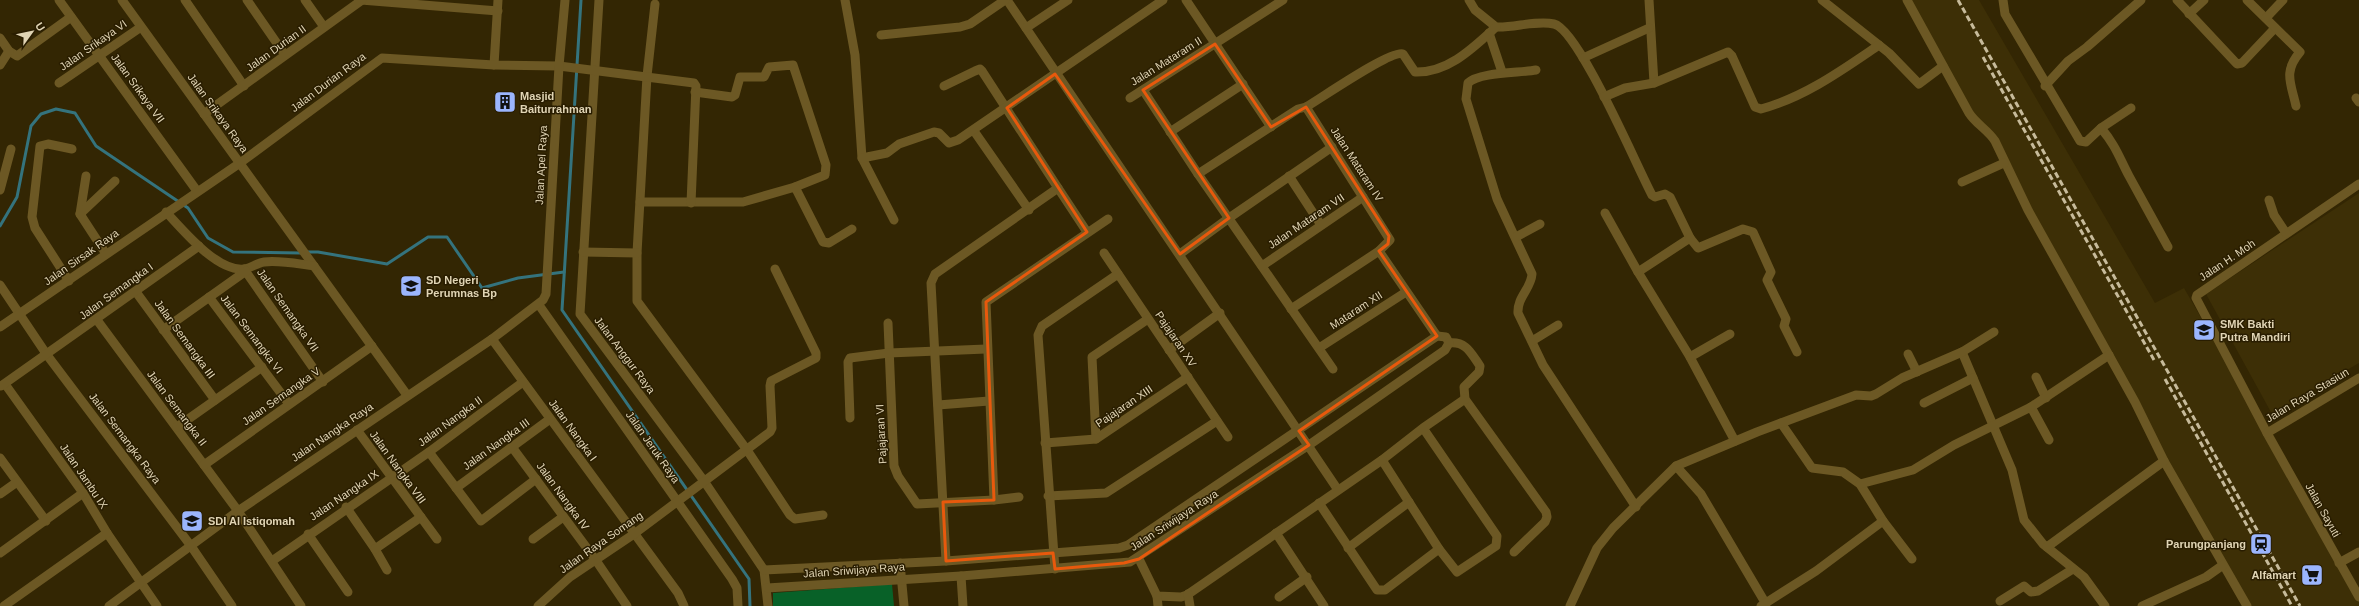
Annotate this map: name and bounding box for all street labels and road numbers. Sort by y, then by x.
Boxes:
street label: Jalan Srikaya VI [57,17,129,73]
street label: Jalan Durian II [244,22,308,74]
street label: Jalan Mataram II [1128,34,1204,88]
street label: Jalan Durian Raya [288,49,368,114]
street label: Jalan Srikaya VII [109,51,167,125]
street label: Jalan Srikaya Raya [185,71,251,156]
street label: Jalan Apel Raya [533,124,549,205]
street label: Jalan Mataram IV [1328,125,1386,204]
street label: Jalan Mataram VII [1266,191,1346,251]
street label: Jalan Sirsak Raya [41,226,121,287]
street label: Jalan H. Moh [2197,237,2257,283]
street label: Jalan Semangka I [77,260,155,322]
street label: Jalan Semangka VII [255,266,321,354]
street label: Mataram XII [1328,289,1384,331]
street label: Jalan Semangka VI [219,292,285,376]
street label: Jalan Semangka III [152,297,218,381]
street label: Pajajaran XV [1153,309,1199,370]
street label: Jalan Anggur Raya [592,314,658,396]
street label: Jalan Semangka V [240,364,323,427]
street label: Jalan Raya Stasiun [2263,365,2351,425]
street label: Jalan Semangka II [145,368,209,448]
street label: Pajajaran XIII [1093,383,1155,429]
street label: Jalan Semangka Raya [87,390,164,487]
street label: Jalan Nangka II [416,394,484,448]
street label: Jalan Nangka I [547,397,599,463]
street label: Jalan Nangka Raya [289,400,376,464]
street label: Pajajaran VI [873,404,889,464]
street label: Jalan Jeruk Raya [624,409,683,486]
street label: Jalan Nangka III [460,416,532,472]
street label: Jalan Nangka VIII [368,428,428,506]
street label: Jalan Jambu IX [58,441,111,511]
street label: Jalan Nangka IV [534,460,592,533]
street label: Jalan Nangka IX [307,467,381,523]
street label: Jalan Sayuti [2303,481,2343,539]
street label: Jalan Sriwijaya Raya [1128,487,1221,553]
street label: Jalan Raya Somang [557,509,645,575]
street label: Jalan Sriwijaya Raya [803,560,906,580]

